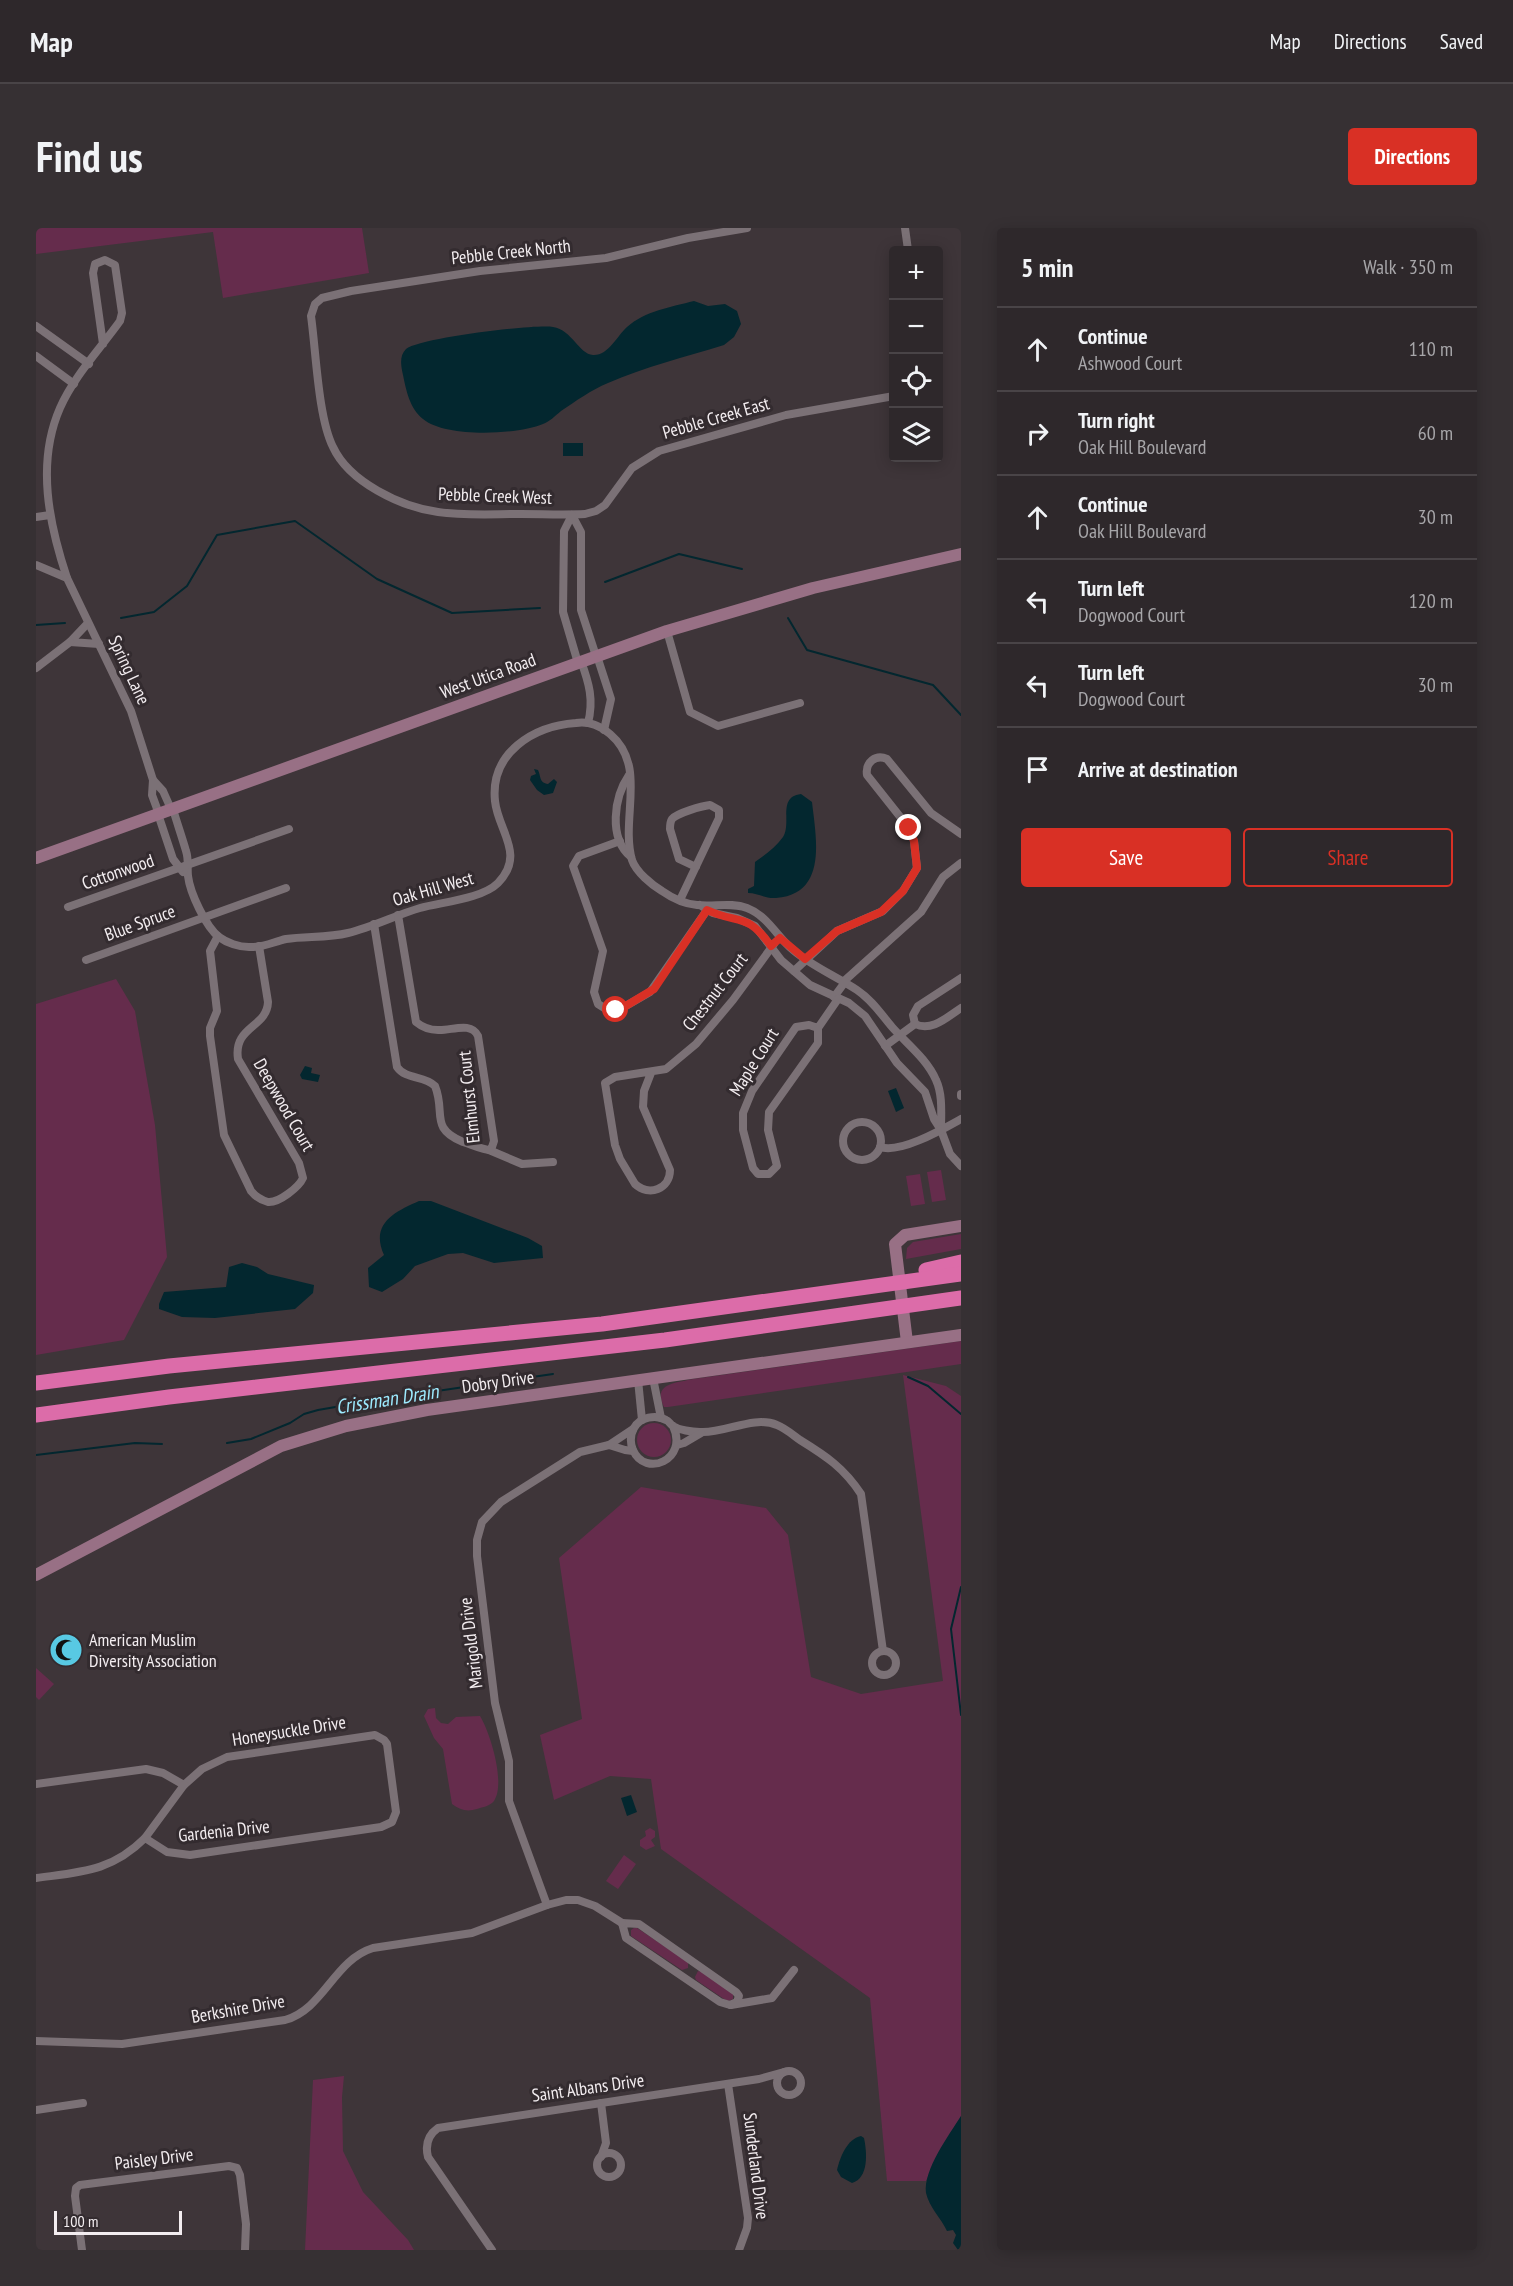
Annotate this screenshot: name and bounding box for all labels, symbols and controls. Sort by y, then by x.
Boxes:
text: Map [30,23,73,60]
text: Map [1270,28,1301,55]
text: Directions [1334,28,1407,55]
text: Saved [1440,28,1483,55]
button: Directions [1348,128,1477,185]
text: Find us [36,129,143,184]
street label: Pebble Creek North [450,234,572,269]
map controls [889,246,943,462]
button: + [889,246,943,300]
text: 5 min [1021,251,1074,284]
text: Walk · 350 m [1363,254,1453,280]
button: − [889,300,943,354]
text: Continue [1078,322,1148,350]
icon: ahead [1021,333,1054,366]
text: 110 m [1409,336,1453,362]
text: Ashwood Court [1078,350,1182,376]
button: locate [889,354,943,408]
street label: Pebble Creek East [660,391,772,444]
text: Turn right [1078,406,1155,434]
button: layers [889,408,943,462]
icon: right [1021,417,1054,450]
text: 60 m [1418,420,1453,446]
text: Oak Hill Boulevard [1078,434,1206,460]
street label: Pebble Creek West [438,482,552,509]
text: Continue [1078,490,1148,518]
icon: ahead [1021,501,1054,534]
text: 30 m [1418,504,1453,530]
text: Oak Hill Boulevard [1078,518,1206,544]
text: Turn left [1078,574,1144,602]
icon: left [1021,585,1054,618]
text: 120 m [1409,588,1453,614]
text: Dogwood Court [1078,602,1185,628]
street label: Spring Lane [103,632,155,708]
street label: West Utica Road [437,648,539,703]
text: Turn left [1078,658,1144,686]
icon: left [1021,669,1054,702]
text: 30 m [1418,672,1453,698]
text: Dogwood Court [1078,686,1185,712]
icon: arrive [1021,753,1054,786]
text: Arrive at destination [1078,755,1238,783]
route end [895,814,921,840]
button: Save [1021,828,1231,887]
button: Share [1243,828,1453,887]
street label: Cottonwood [79,848,157,895]
street label: Oak Hill West [390,866,476,911]
street label: Blue Spruce [101,899,178,946]
street label: Chestnut Court [677,948,752,1035]
route start [602,996,628,1022]
street label: Maple Court [724,1024,783,1100]
street label: Elmhurst Court [452,1050,485,1144]
street label: Deepwood Court [249,1054,320,1155]
street label: Dobry Drive [460,1365,536,1398]
water label: Crissman Drain [334,1378,441,1420]
street label: Marigold Drive [454,1596,487,1690]
place label: American Muslim Diversity Association [89,1628,217,1672]
mosque icon: American Muslim Diversity Association [48,1632,84,1668]
street label: Honeysuckle Drive [230,1710,347,1751]
street label: Gardenia Drive [177,1814,271,1847]
street label: Berkshire Drive [189,1989,287,2028]
street label: Saint Albans Drive [530,2068,646,2107]
street label: Sunderland Drive [739,2111,774,2221]
street label: Paisley Drive [113,2142,195,2175]
scale bar [54,2208,182,2236]
text: 100 m [63,2211,98,2231]

